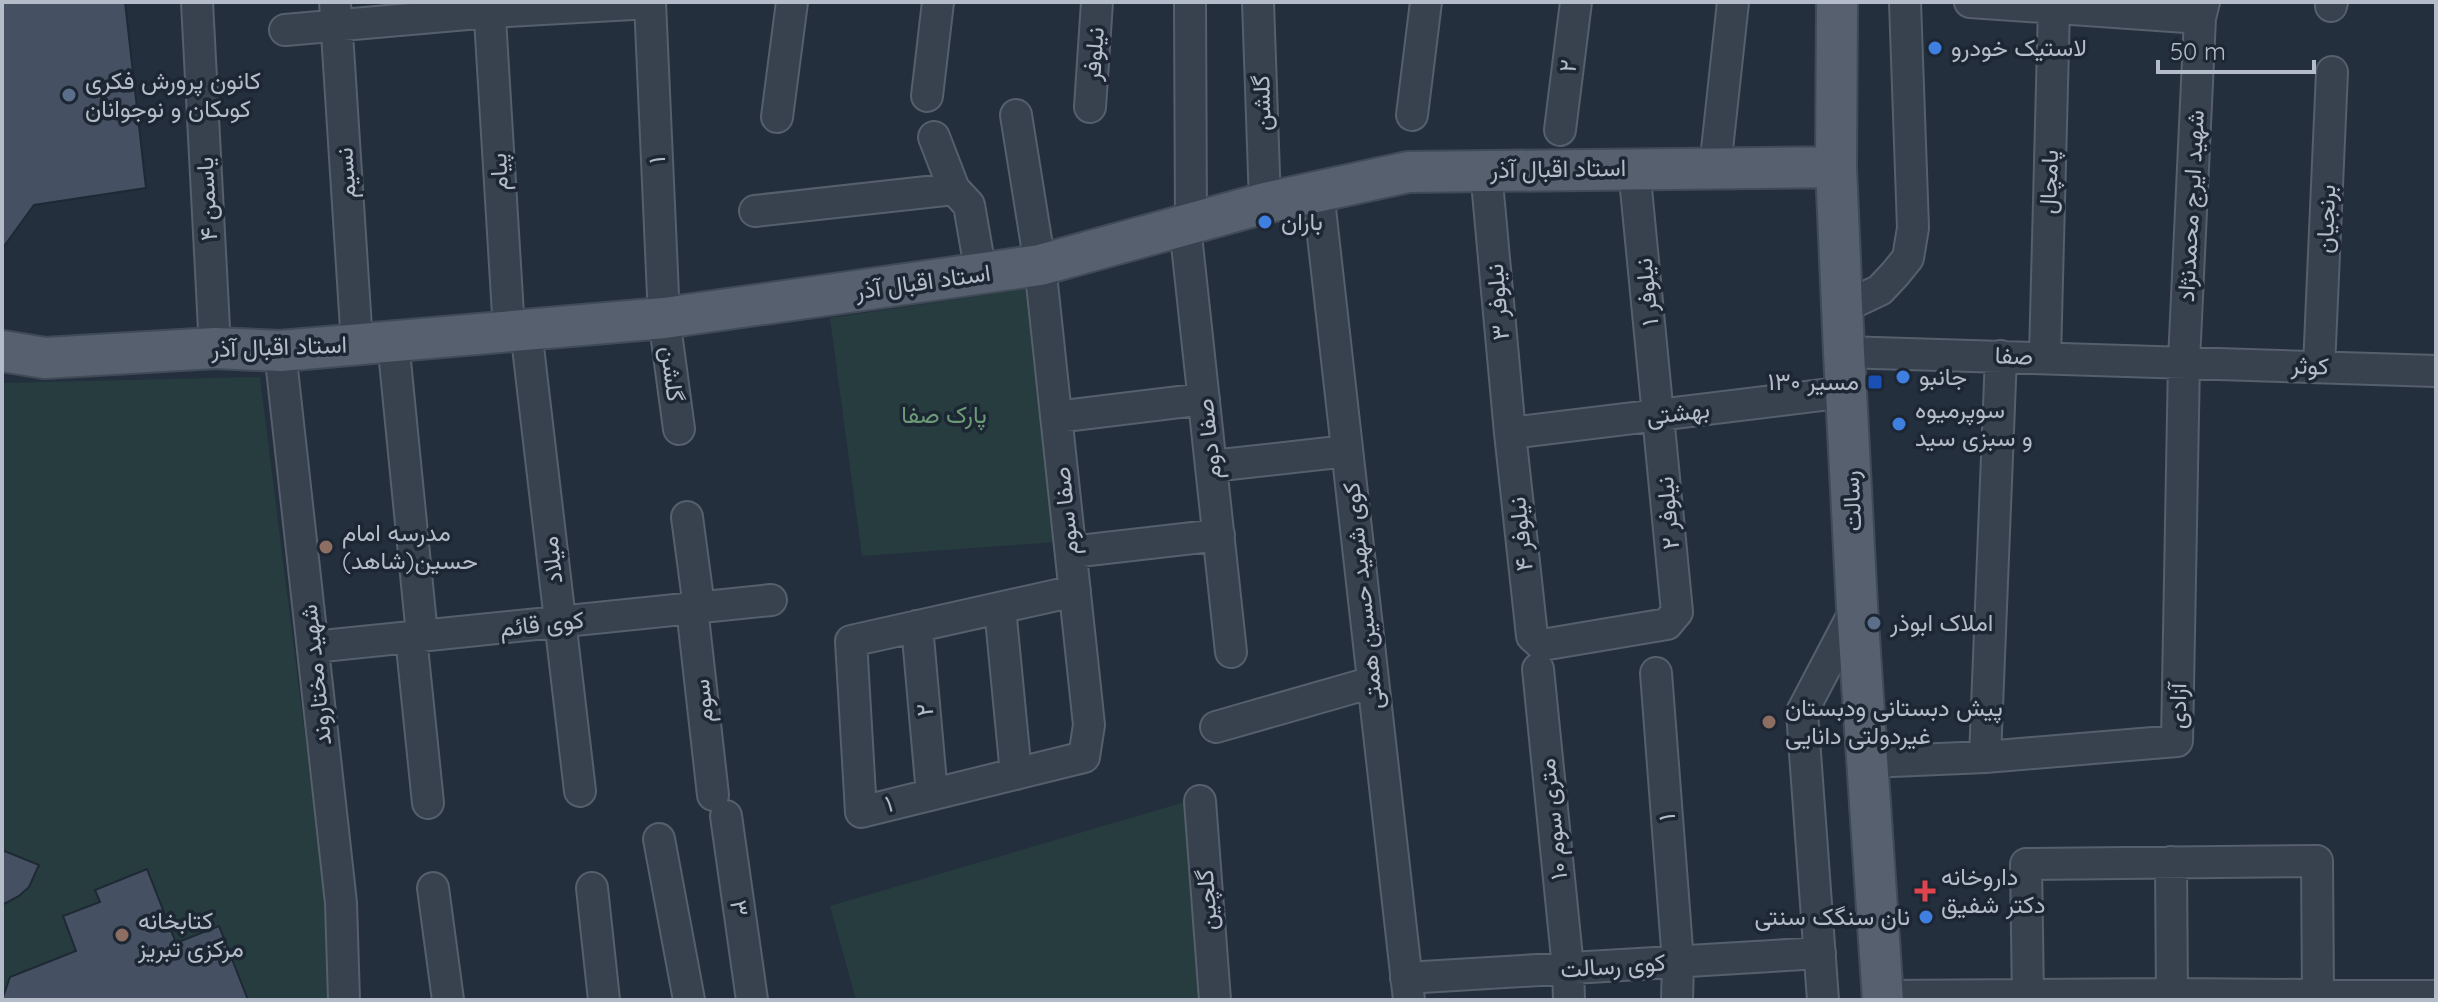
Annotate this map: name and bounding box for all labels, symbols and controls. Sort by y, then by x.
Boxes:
scale bar [2158,24,2314,74]
street label: نیلوفر [1076,26,1111,83]
place label: لاستیک خودرو [1951,32,2087,63]
text: 50 m [2170,36,2226,66]
marker: لاستیک خودرو [1926,39,1944,57]
street label: ۲ [1551,58,1583,74]
place label: کانون پرورش فکرى کوىکان و نوجوانان [85,65,261,124]
street label: گلشن [1245,75,1277,131]
marker: کانون پرورش فکرى کوىکان و نوجوانان [60,86,78,104]
street label: شهید ایرج محمدنژاد [2170,109,2212,303]
street label: نسیم [328,146,364,200]
street label: پامچال [2032,149,2066,215]
street label: پیام [482,152,516,192]
street label: استاد اقبال آذر [1489,152,1626,185]
street label: یاسمن ۴ [189,156,223,242]
street label: ۱ [641,156,671,164]
street label: برنجیان [2309,184,2342,254]
place label: باران [1281,206,1323,237]
marker: باران [1256,213,1274,231]
street label: استاد اقبال آذر [852,257,993,306]
street label: نیلوفر ۱ [1628,257,1665,327]
street label: نیلوفر ۳ [1479,263,1516,341]
street label: استاد اقبال آذر [209,329,348,364]
street label: صفا [1994,339,2034,371]
street label: گلشن [655,344,691,403]
street label: کوثر [2290,349,2330,382]
place label: جانبو [1919,361,1967,392]
place label: مسیر ۱۳۰ [1768,366,1859,397]
marker: جانبو [1894,368,1912,386]
marker: مسیر ۱۳۰ [1866,373,1884,391]
street label: بهشتی [1645,393,1711,432]
place label: سوپرمیوه و سبزی سید [1915,394,2033,453]
street label: صفا دوم [1189,397,1229,481]
park label: پارک صفا [901,399,987,431]
marker: سوپرمیوه و سبزی سید [1890,415,1908,433]
street label: صفا سوم [1045,465,1087,557]
street label: رسالت [1834,470,1869,532]
street label: نیلوفر ۲ [1649,475,1686,551]
street label: کوی شهید حسین همتی [1335,481,1390,711]
street label: نیلوفر ۴ [1501,495,1540,573]
place label: مدرسه امام حسین(شاهد) [342,517,478,575]
street label: میلاد [534,535,568,585]
marker: مدرسه امام حسین(شاهد) [317,538,335,556]
street label: شهید مختاروند [293,603,338,747]
street label: کوی قائم [498,604,586,644]
place label: املاک ابوذر [1889,607,1993,638]
marker: املاک ابوذر [1865,614,1883,632]
street label: سوم [685,678,721,724]
street label: آزادی [2162,680,2193,729]
place label: پیش دبستانی ودبستان غیردولتی دانایی [1785,692,2003,751]
street label: ۲ [909,703,939,718]
marker: پیش دبستانی ودبستان غیردولتی دانایی [1760,713,1778,731]
street label: ۱۰ متری سوم [1531,757,1575,881]
street label: ۱ [882,788,896,818]
street label: ۱ [1651,813,1681,822]
place label: داروخانه دکتر شفیق [1941,861,2045,920]
street label: گلچین [1189,868,1225,932]
marker: داروخانه دکتر شفیق [1916,882,1934,900]
street label: ۳ [724,898,756,918]
place label: نان سنگک سنتی [1754,901,1910,931]
place label: کتابخانه مرکزى تبریز [137,905,244,964]
marker: نان سنگک سنتی [1917,908,1935,926]
marker: کتابخانه مرکزى تبریز [113,926,131,944]
street label: کوی رسالت [1559,946,1667,985]

